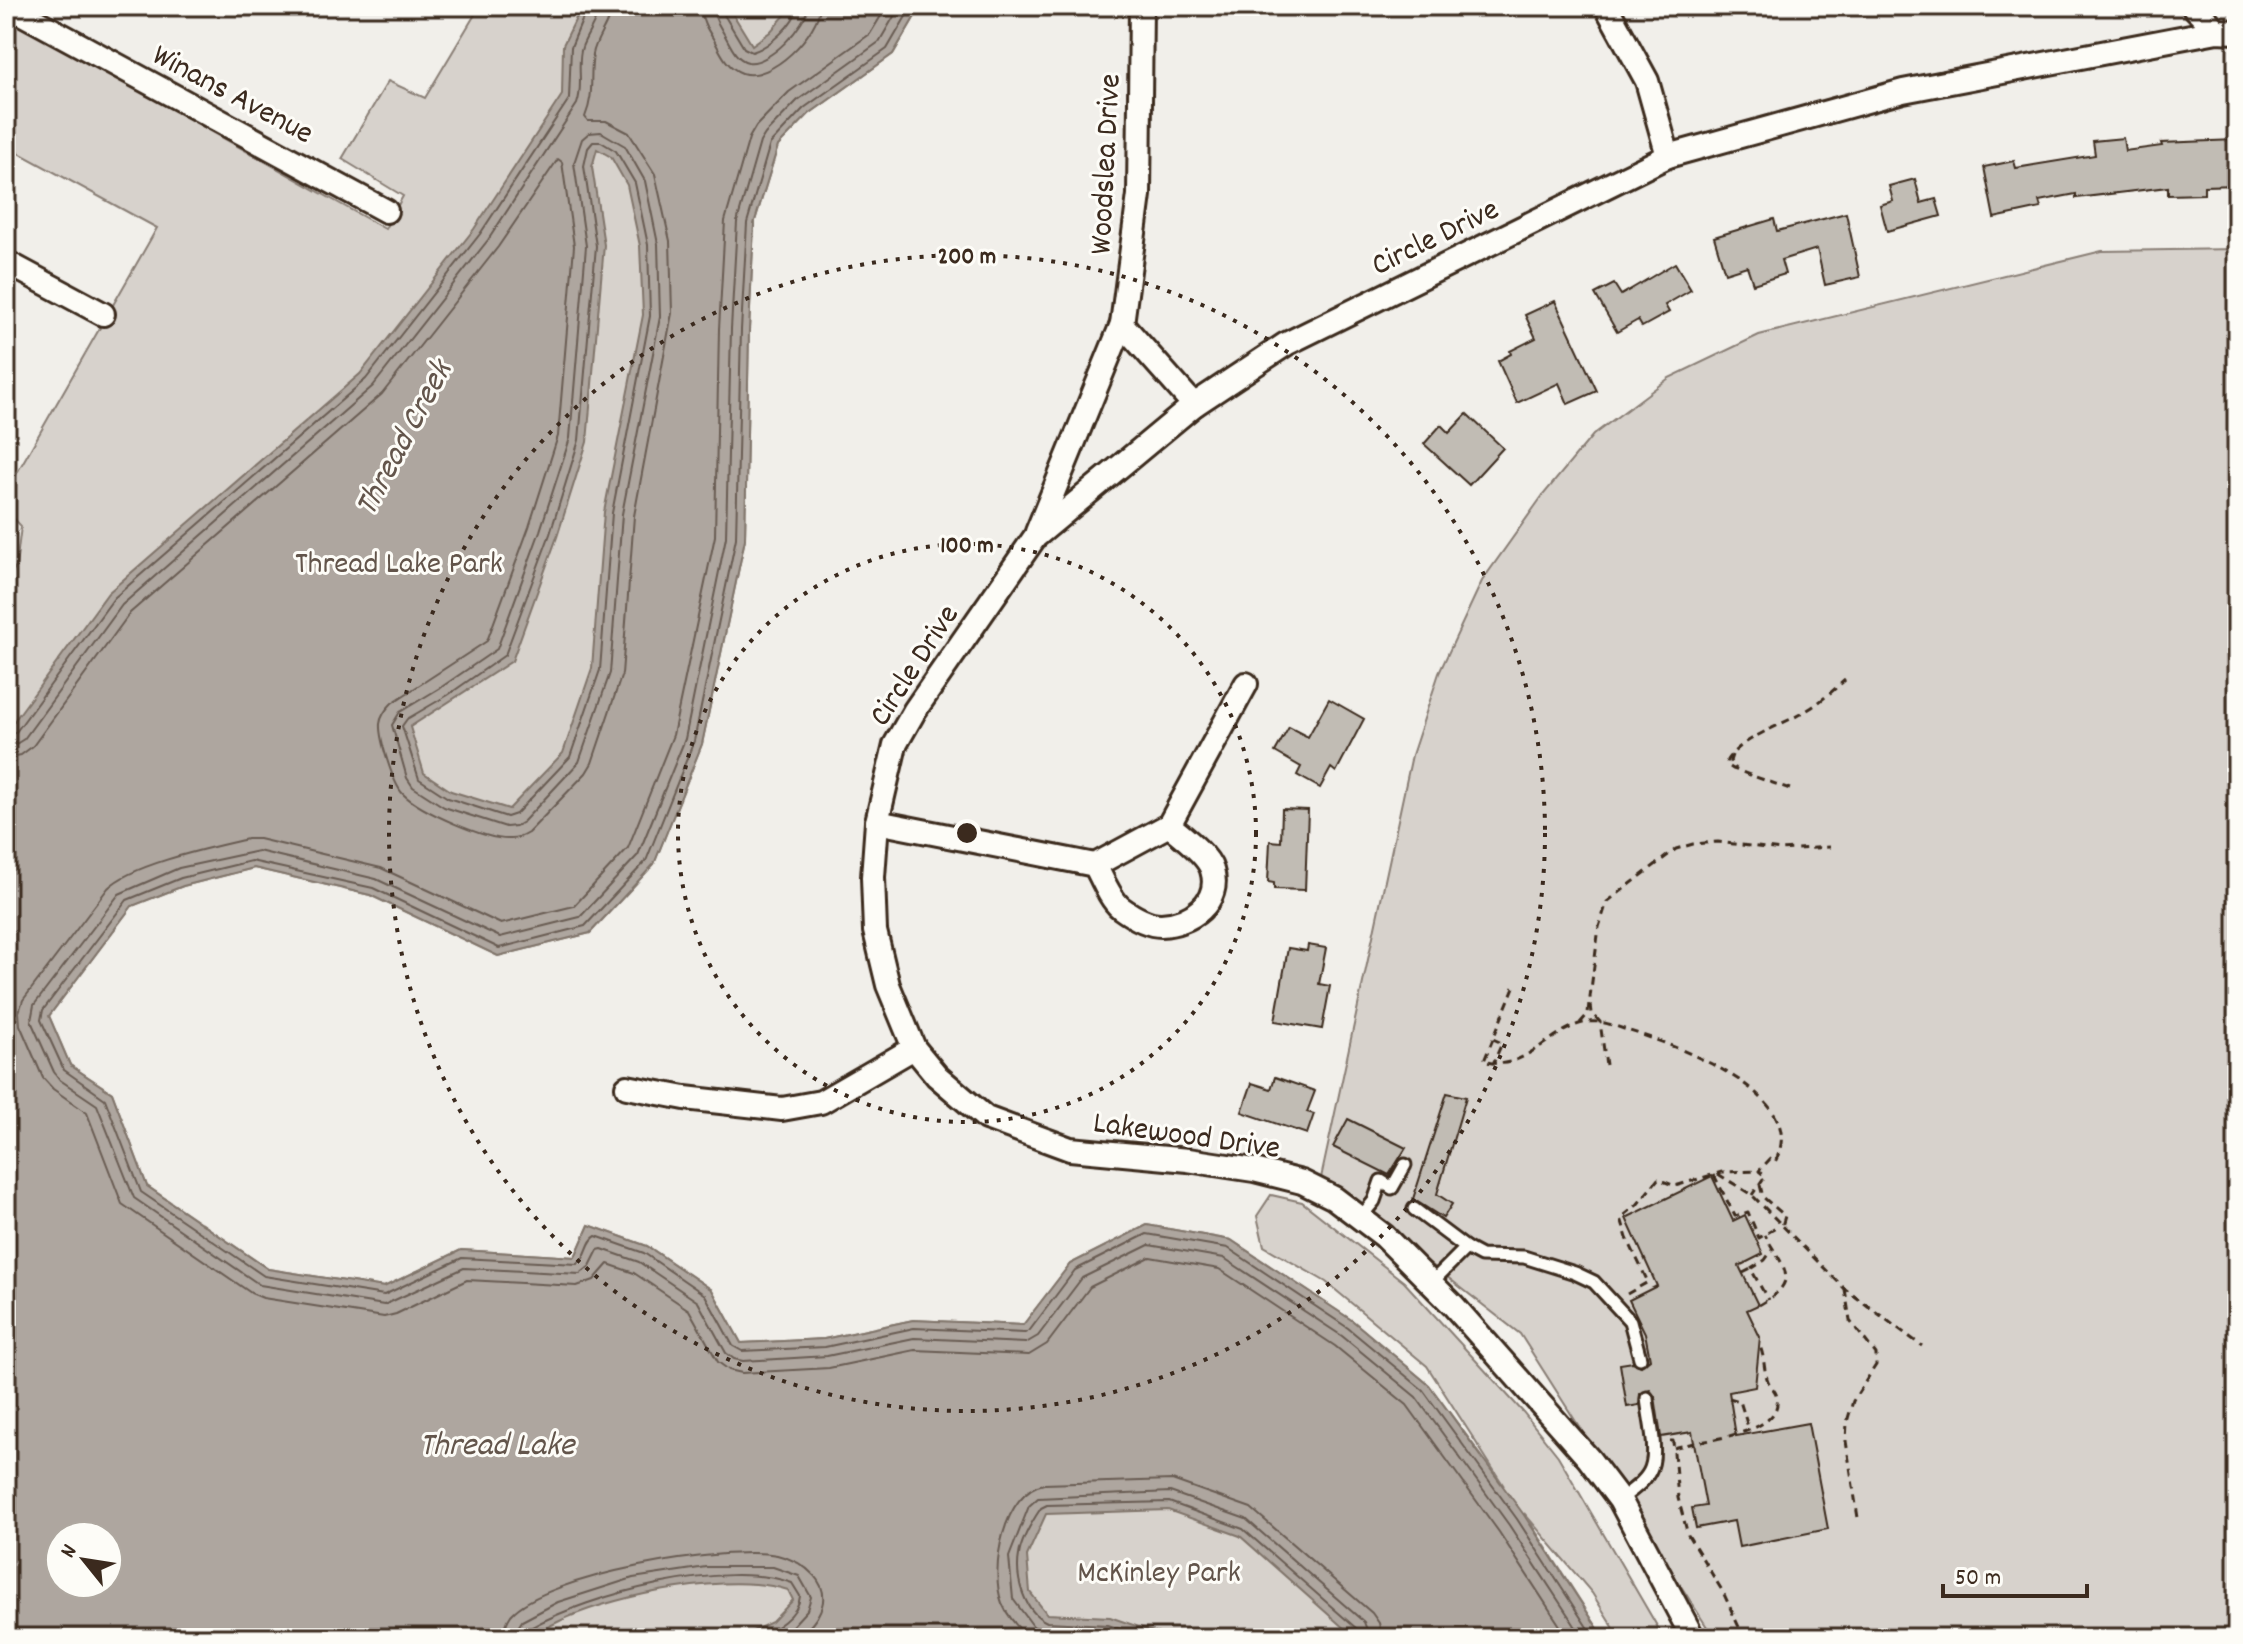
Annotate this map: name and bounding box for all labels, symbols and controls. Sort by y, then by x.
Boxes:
street label: Winans Avenue [143,35,321,158]
street label: Woodslea Drive [1080,73,1136,256]
street label: Circle Drive [1364,189,1508,290]
text: 200 m [938,241,996,275]
water label: Thread Creek [344,350,469,526]
text: 100 m [940,530,994,564]
park label: Thread Lake Park [295,543,503,589]
street label: Circle Drive [860,597,973,737]
centre of rings [953,819,981,847]
street label: Lakewood Drive [1090,1102,1283,1174]
water label: Thread Lake [419,1423,577,1472]
north arrow [44,1520,124,1600]
text: N [54,1539,86,1564]
scale bar [1943,1548,2087,1598]
park label: McKinley Park [1077,1552,1241,1598]
text: 50 m [1955,1562,2001,1596]

